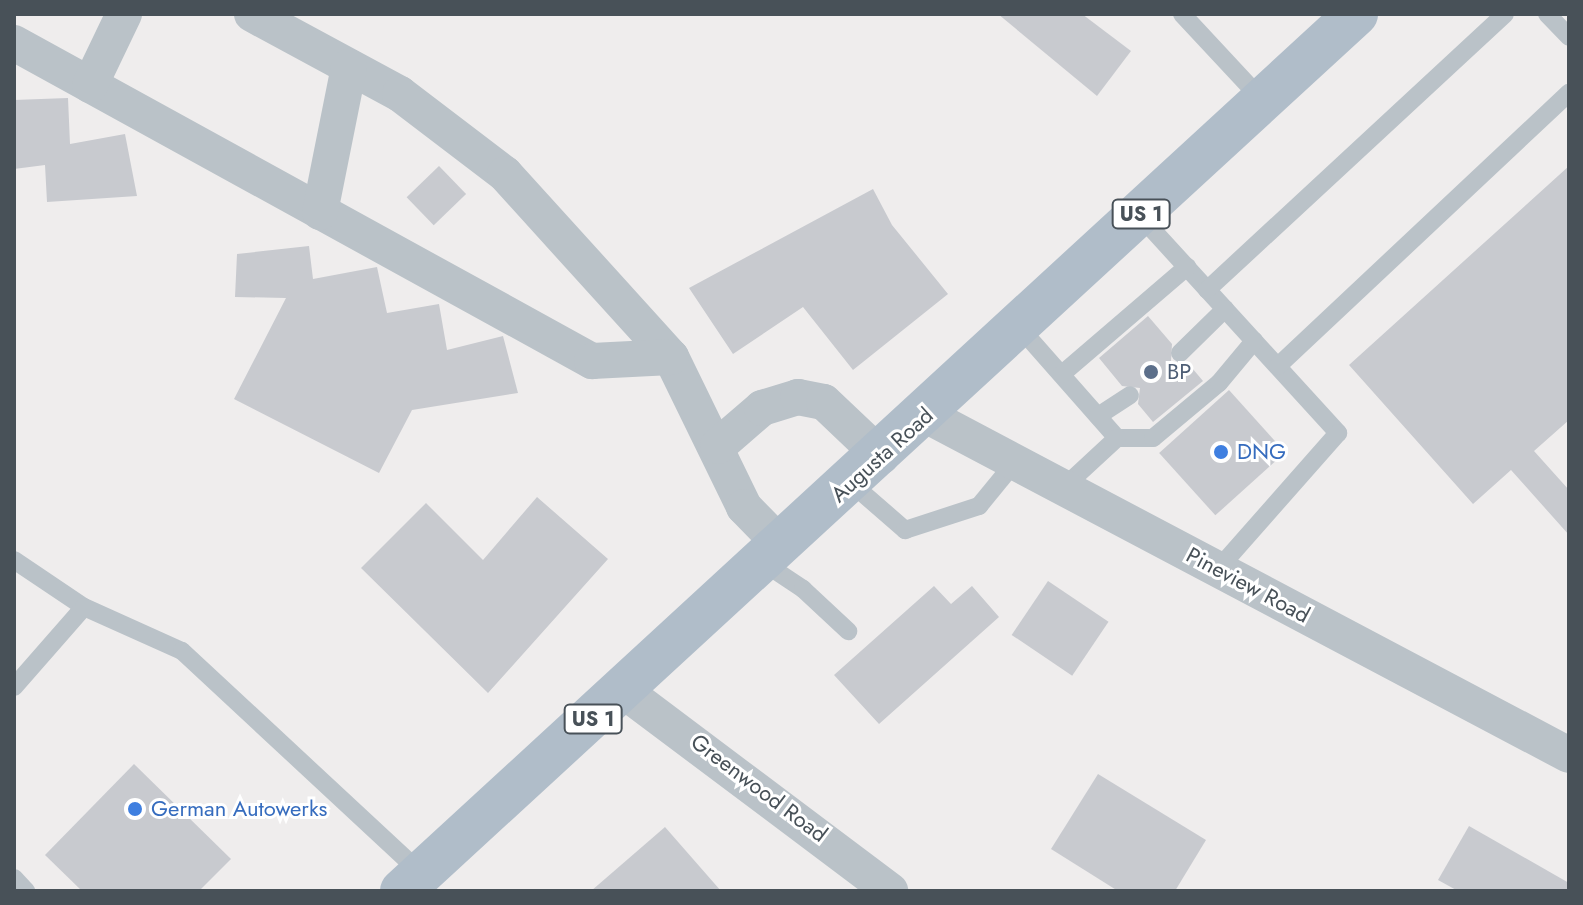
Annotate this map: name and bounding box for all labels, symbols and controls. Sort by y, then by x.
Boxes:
road number: US 1 [1111,198,1171,230]
place label: BP [1167,359,1191,385]
marker: BP [1142,363,1160,381]
street label: Augusta Road [825,402,939,508]
place label: DNG [1237,439,1286,465]
marker: DNG [1212,443,1230,461]
street label: Pineview Road [1182,541,1314,629]
road number: US 1 [563,703,623,735]
street label: Greenwood Road [686,728,832,848]
place label: German Autowerks [151,796,327,822]
marker: German Autowerks [126,800,144,818]

